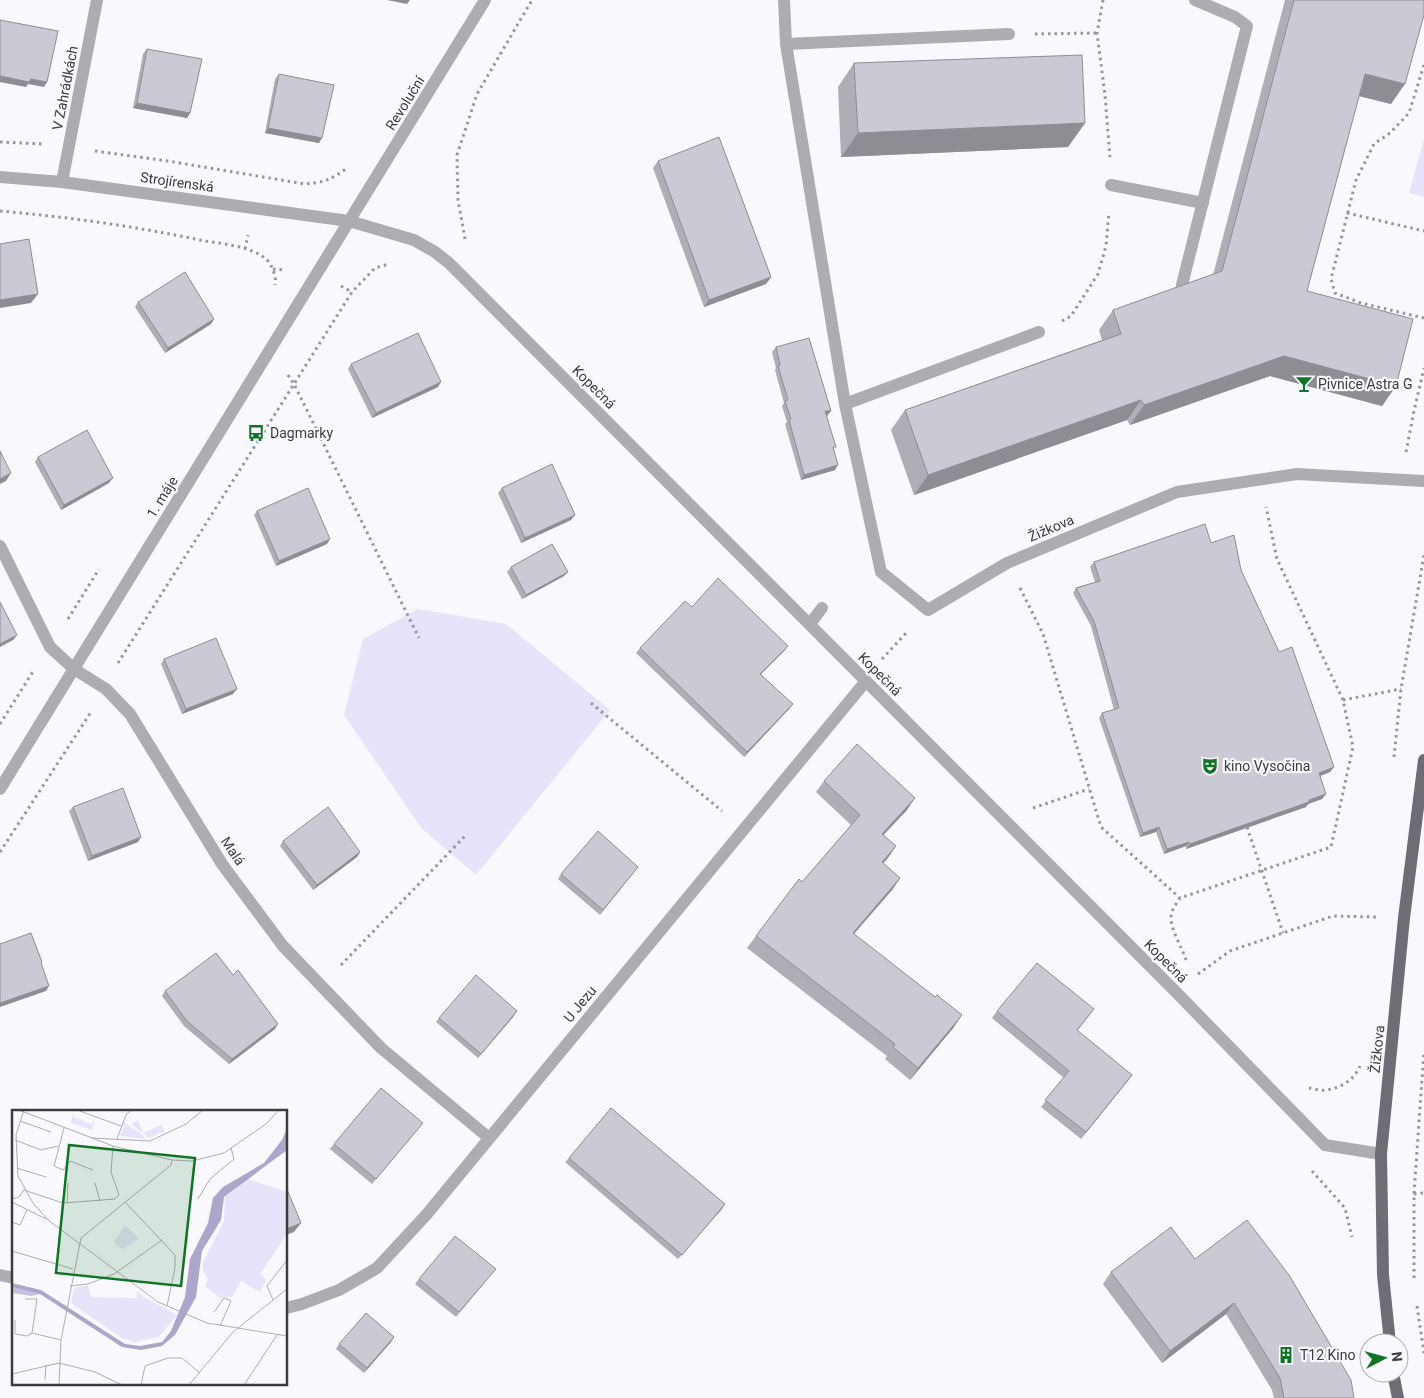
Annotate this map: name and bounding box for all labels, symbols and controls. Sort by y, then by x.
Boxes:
street label: V Zahrádkách [49,44,81,132]
street label: Revoluční [382,73,428,133]
street label: Strojírenská [139,169,215,195]
street label: Kopečná [569,362,619,412]
bar icon: Pivnice Astra G [1294,374,1314,394]
place label: Pivnice Astra G [1318,376,1412,392]
bus stop icon: Dagmarky [246,423,266,443]
place label: Dagmarky [270,425,333,441]
street label: 1. máje [143,473,181,521]
street label: Žižkova [1025,510,1076,545]
street label: Kopečná [855,649,905,699]
theatre icon: kino Vysočina [1200,756,1220,776]
place label: kino Vysočina [1224,758,1310,774]
street label: Malá [218,834,248,868]
street label: Kopečná [1141,936,1191,986]
street label: U Jezu [560,982,600,1026]
street label: Žižkova [1366,1024,1387,1074]
inset map [12,1110,288,1386]
north arrow [1359,1333,1409,1383]
building icon: T12 Kino [1276,1345,1296,1365]
place label: T12 Kino [1300,1347,1355,1363]
text: N [1388,1351,1405,1362]

